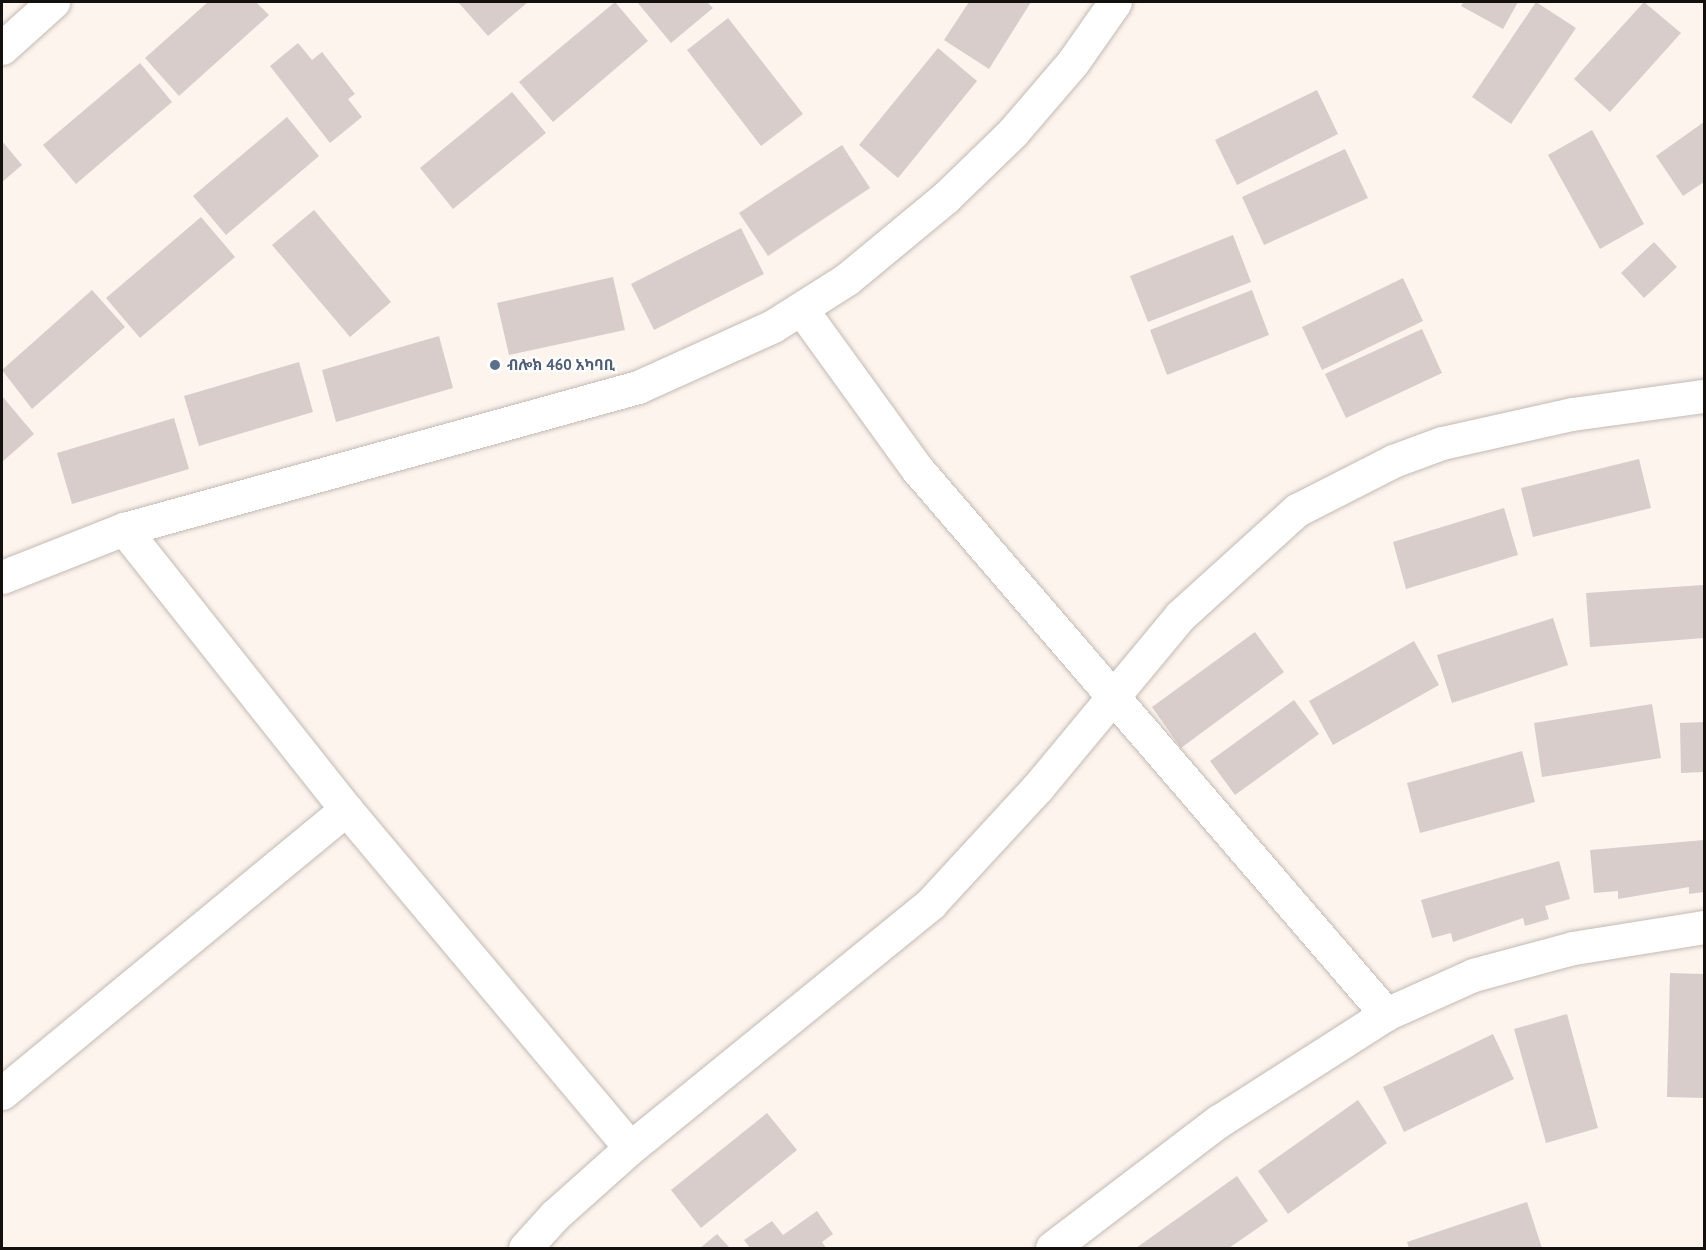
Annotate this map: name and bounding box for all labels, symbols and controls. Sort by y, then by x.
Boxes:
place label: ብሎክ 460 አካባቢ [507,356,615,374]
marker: ብሎክ 460 አካባቢ [488,358,502,372]

